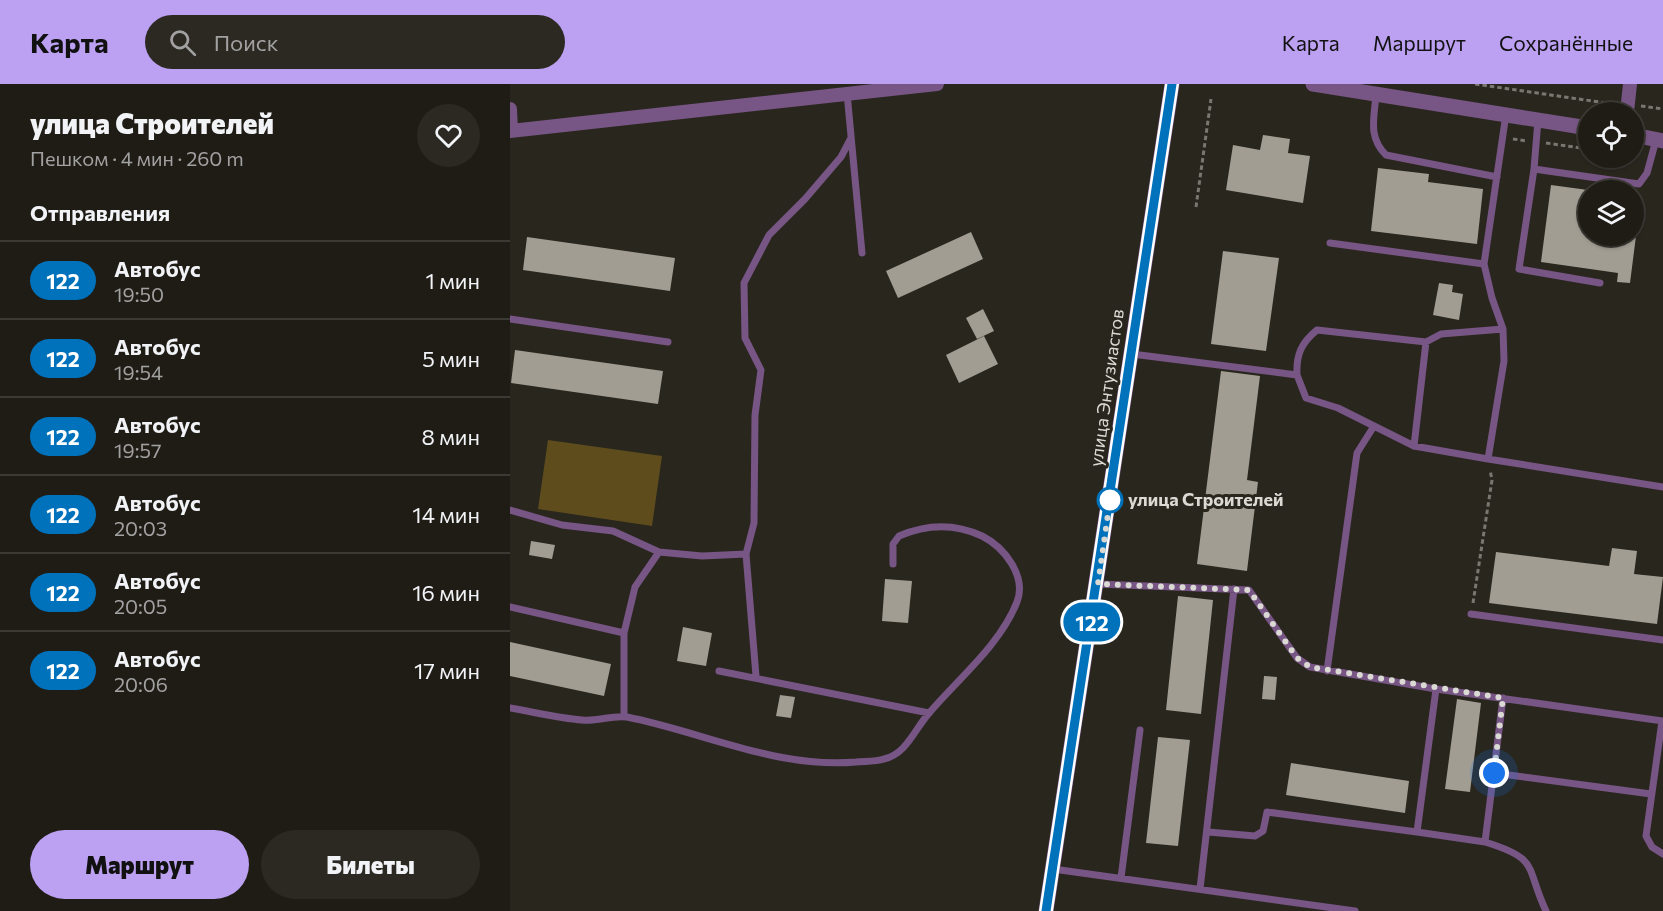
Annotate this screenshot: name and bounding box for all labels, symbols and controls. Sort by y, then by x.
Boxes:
search box [145,15,565,69]
text: Карта [30,25,109,59]
icon: search [166,26,199,59]
text: Поиск [214,29,278,56]
text: Карта [1282,30,1340,55]
text: Маршрут [1373,30,1466,55]
text: Сохранённые [1499,30,1633,55]
map controls [1578,102,1644,246]
button: locate [1578,102,1644,168]
button: heart [417,104,480,167]
text: улица Строителей [30,106,274,140]
text: Пешком · 4 мин · 260 m [30,146,244,170]
button: layers [1578,180,1644,246]
text: Отправления [30,199,170,226]
text: Автобус [114,255,201,282]
text: 1 мин [426,267,480,294]
text: 122 [46,268,80,293]
text: 19:50 [114,282,164,306]
street label: улица Энтузиастов [1084,308,1128,468]
text: Автобус [114,333,201,360]
text: 5 мин [422,345,480,372]
text: 122 [46,346,80,371]
text: 19:54 [114,360,163,384]
text: Автобус [114,411,201,438]
text: 8 мин [422,423,480,450]
text: 122 [46,424,80,449]
text: 19:57 [114,438,161,462]
marker: улица Строителей [1097,487,1123,513]
place label: улица Строителей [1128,488,1283,510]
text: Автобус [114,489,201,516]
text: 14 мин [412,501,480,528]
text: 122 [46,502,80,527]
text: 20:03 [114,516,167,540]
text: Автобус [114,567,201,594]
text: 16 мин [412,579,480,606]
text: 122 [46,580,80,605]
text: 20:05 [114,594,167,618]
line badge: 122 [1058,602,1126,642]
text: 122 [1075,610,1109,635]
text: Автобус [114,645,201,672]
text: 17 мин [414,657,480,684]
text: 122 [46,658,80,683]
text: 20:06 [114,672,168,696]
your location [1479,758,1509,788]
button: Маршрут [30,830,249,899]
button: Билеты [261,830,480,899]

